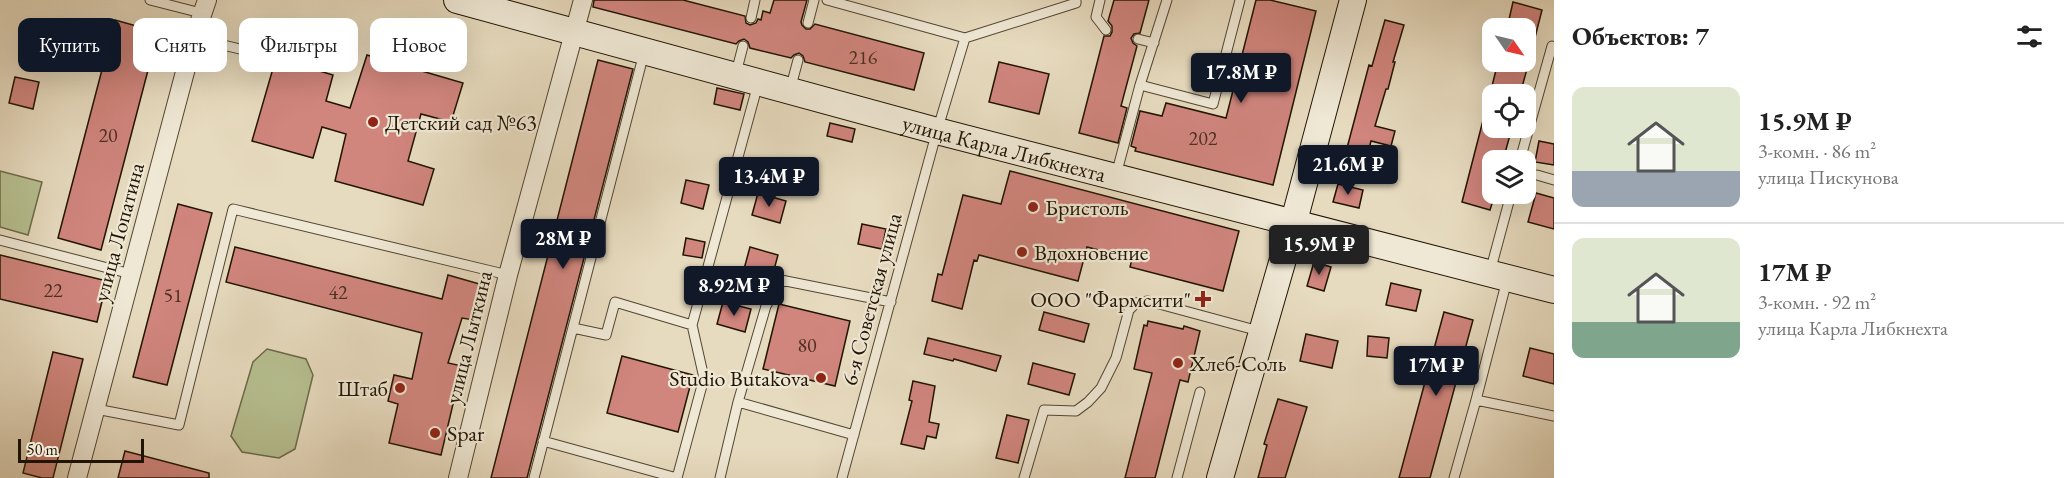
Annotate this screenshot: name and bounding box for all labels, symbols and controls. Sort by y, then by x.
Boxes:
chip: Купить [18,18,121,72]
chip: Снять [133,18,227,72]
chip: Фильтры [239,18,358,72]
chip: Новое [370,18,467,72]
north arrow [1482,18,1536,72]
map controls [1482,18,1536,204]
text: Объектов: 7 [1572,19,1709,53]
icon: filters [2013,20,2046,53]
house number: 216 [849,44,878,70]
pin: 17.8M ₽ [1186,53,1296,104]
text: 17.8M ₽ [1205,59,1277,85]
button: locate [1482,84,1536,138]
text: 15.9M ₽ [1758,104,1852,138]
place label: Детский сад №63 [385,108,537,137]
street label: улица Карла Либкнехта [899,108,1109,189]
icon: home [1620,111,1692,183]
marker: Детский сад №63 [366,115,380,129]
house number: 20 [98,122,118,148]
house number: 202 [1189,125,1218,151]
text: 3-комн. · 86 m² [1758,138,1876,164]
pin: 21.6M ₽ [1293,145,1403,196]
button: layers [1482,150,1536,204]
text: 21.6M ₽ [1312,151,1384,177]
pin: 13.4M ₽ [714,157,824,208]
street label: улица Лопатина [86,159,151,305]
text: 13.4M ₽ [733,163,805,189]
text: улица Пискунова [1758,164,1899,190]
place label: Бристоль [1045,193,1129,222]
marker: Бристоль [1026,200,1040,214]
street label: 6-я Советская улица [835,209,909,389]
pin: 28M ₽ [521,219,605,270]
text: 28M ₽ [535,225,591,251]
pin: 15.9M ₽ [1264,225,1374,276]
text: 15.9M ₽ [1283,231,1355,257]
place label: Вдохновение [1034,238,1149,267]
marker: Вдохновение [1015,245,1029,259]
text: 17M ₽ [1758,255,1832,289]
icon: home [1620,262,1692,334]
pin: 8.92M ₽ [679,266,789,317]
street label: улица Лыткина [438,267,499,407]
text: 8.92M ₽ [698,272,770,298]
house number: 22 [43,277,63,303]
house number: 42 [328,279,348,305]
house number: 51 [163,282,183,308]
place label: ООО "Фармсити" [1030,285,1191,314]
text: 3-комн. · 92 m² [1758,289,1876,315]
marker: ООО "Фармсити" [1196,292,1210,306]
text: улица Карла Либкнехта [1758,315,1948,341]
house number: 80 [797,332,817,358]
pin: 17M ₽ [1394,346,1478,397]
place label: Хлеб-Соль [1189,349,1287,378]
text: 17M ₽ [1408,352,1464,378]
marker: Хлеб-Соль [1171,356,1185,370]
place label: Studio Butakova [669,364,809,393]
marker: Studio Butakova [814,371,828,385]
place label: Штаб [337,374,388,403]
marker: Штаб [393,381,407,395]
place label: Spar [447,419,485,448]
marker: Spar [428,426,442,440]
scale bar [18,436,144,464]
text: 50 m [27,439,58,460]

